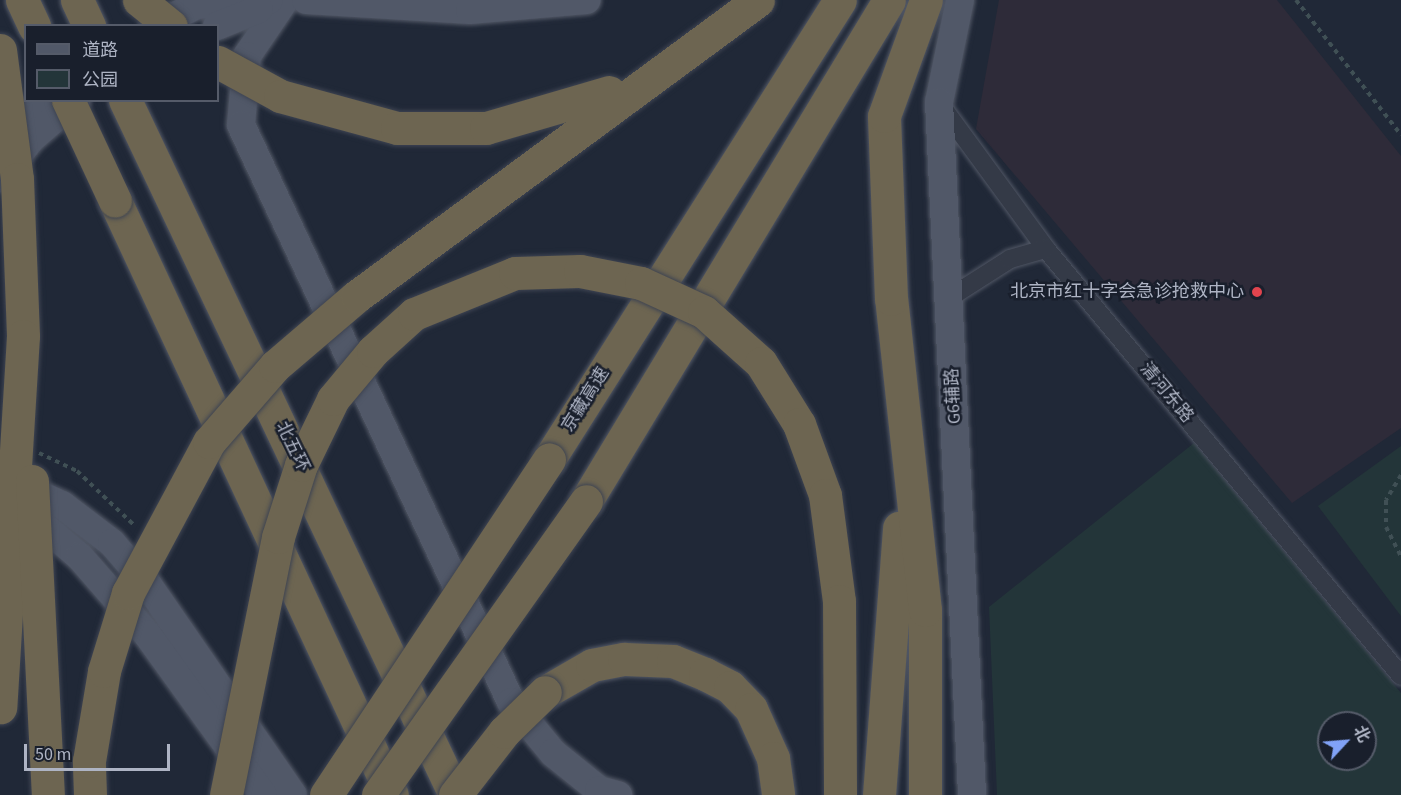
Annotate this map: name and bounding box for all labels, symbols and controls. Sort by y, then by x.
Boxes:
legend [24,24,219,102]
text: 道路 [82,38,118,63]
text: 公园 [82,68,118,93]
place label: 北京市红十字会急诊抢救中心 [1010,281,1244,303]
marker: 北京市红十字会急诊抢救中心 [1248,283,1266,301]
street label: 清河东路 [1135,358,1197,428]
street label: 京藏高速 [558,364,614,436]
street label: G6辅路 [942,367,966,425]
street label: 北五环 [270,418,314,476]
north arrow [1317,711,1377,771]
text: 北 [1348,722,1375,746]
scale bar [27,732,172,770]
text: 50 m [35,742,71,767]

